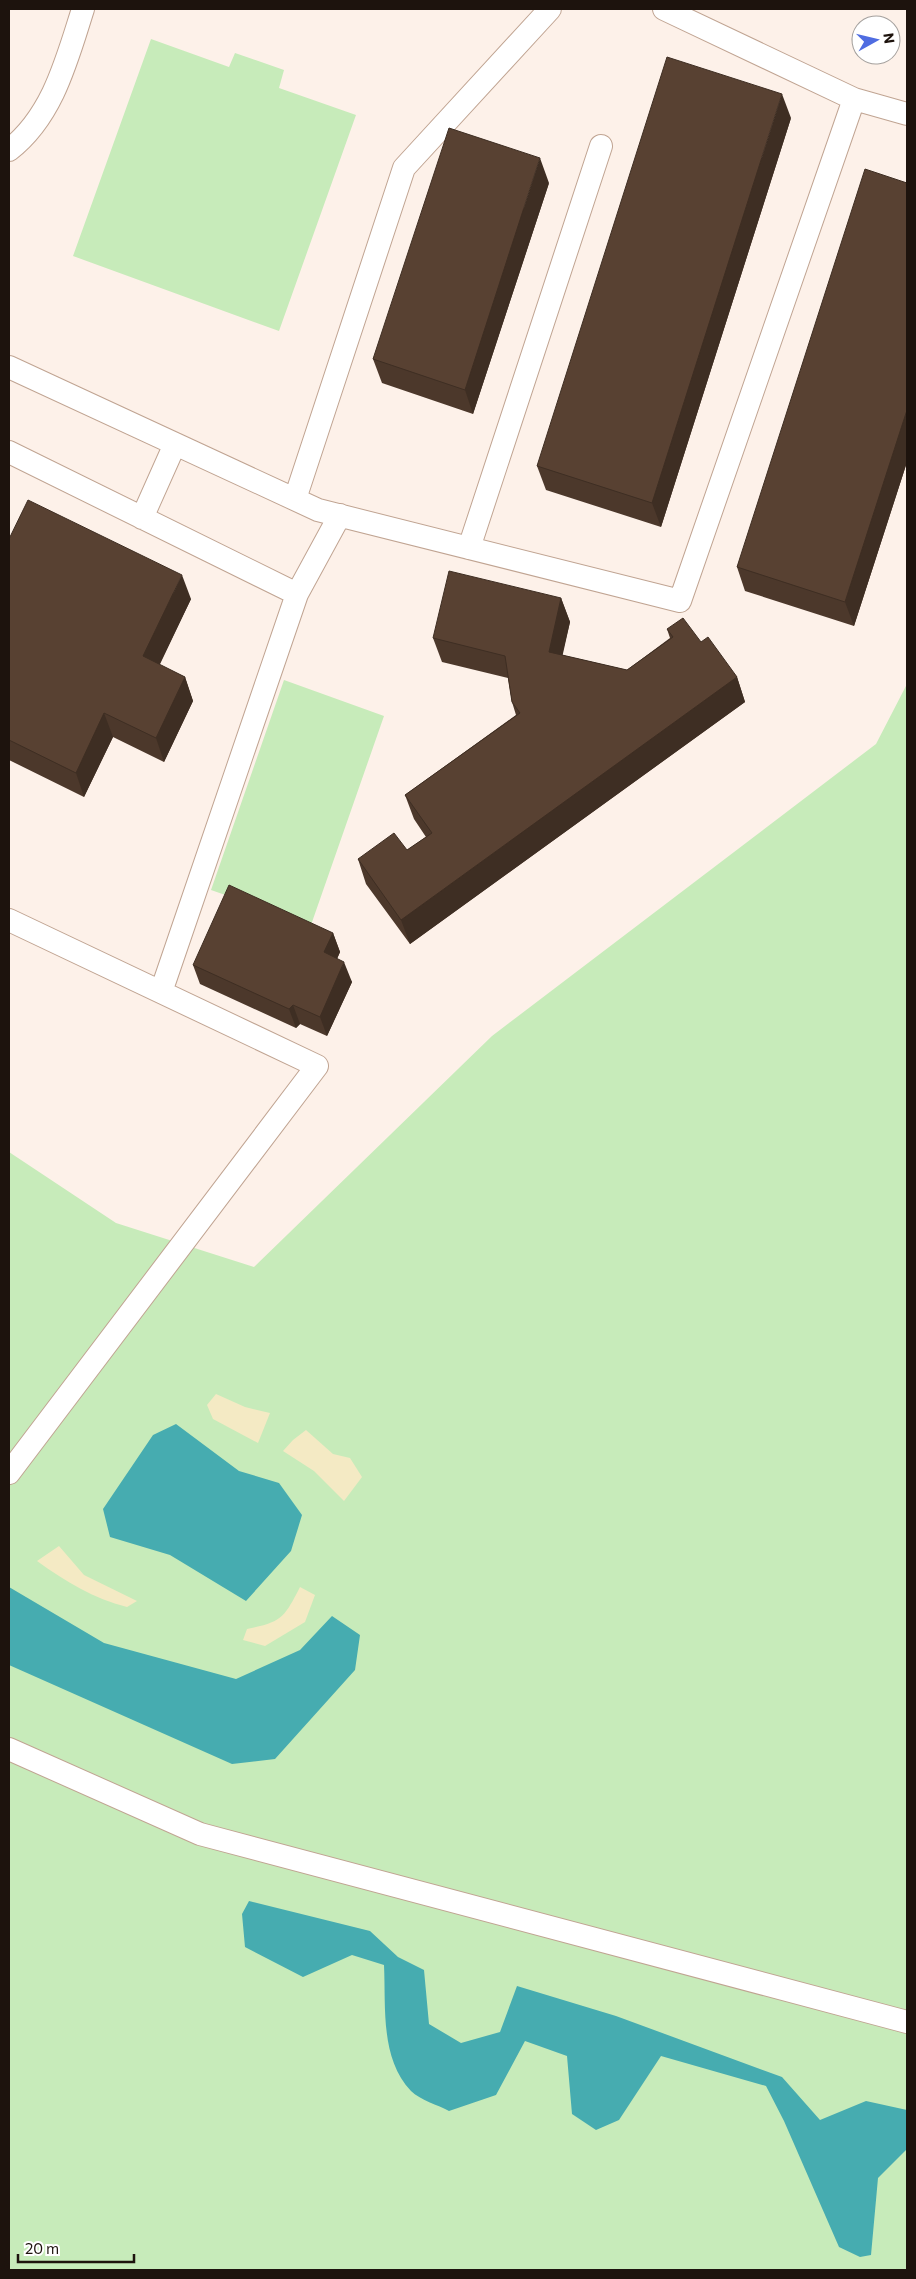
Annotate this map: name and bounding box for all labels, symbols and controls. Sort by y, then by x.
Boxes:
north arrow [851,15,901,65]
text: N [880,32,899,45]
scale bar [18,2232,134,2264]
text: 20 m [25,2239,59,2257]

